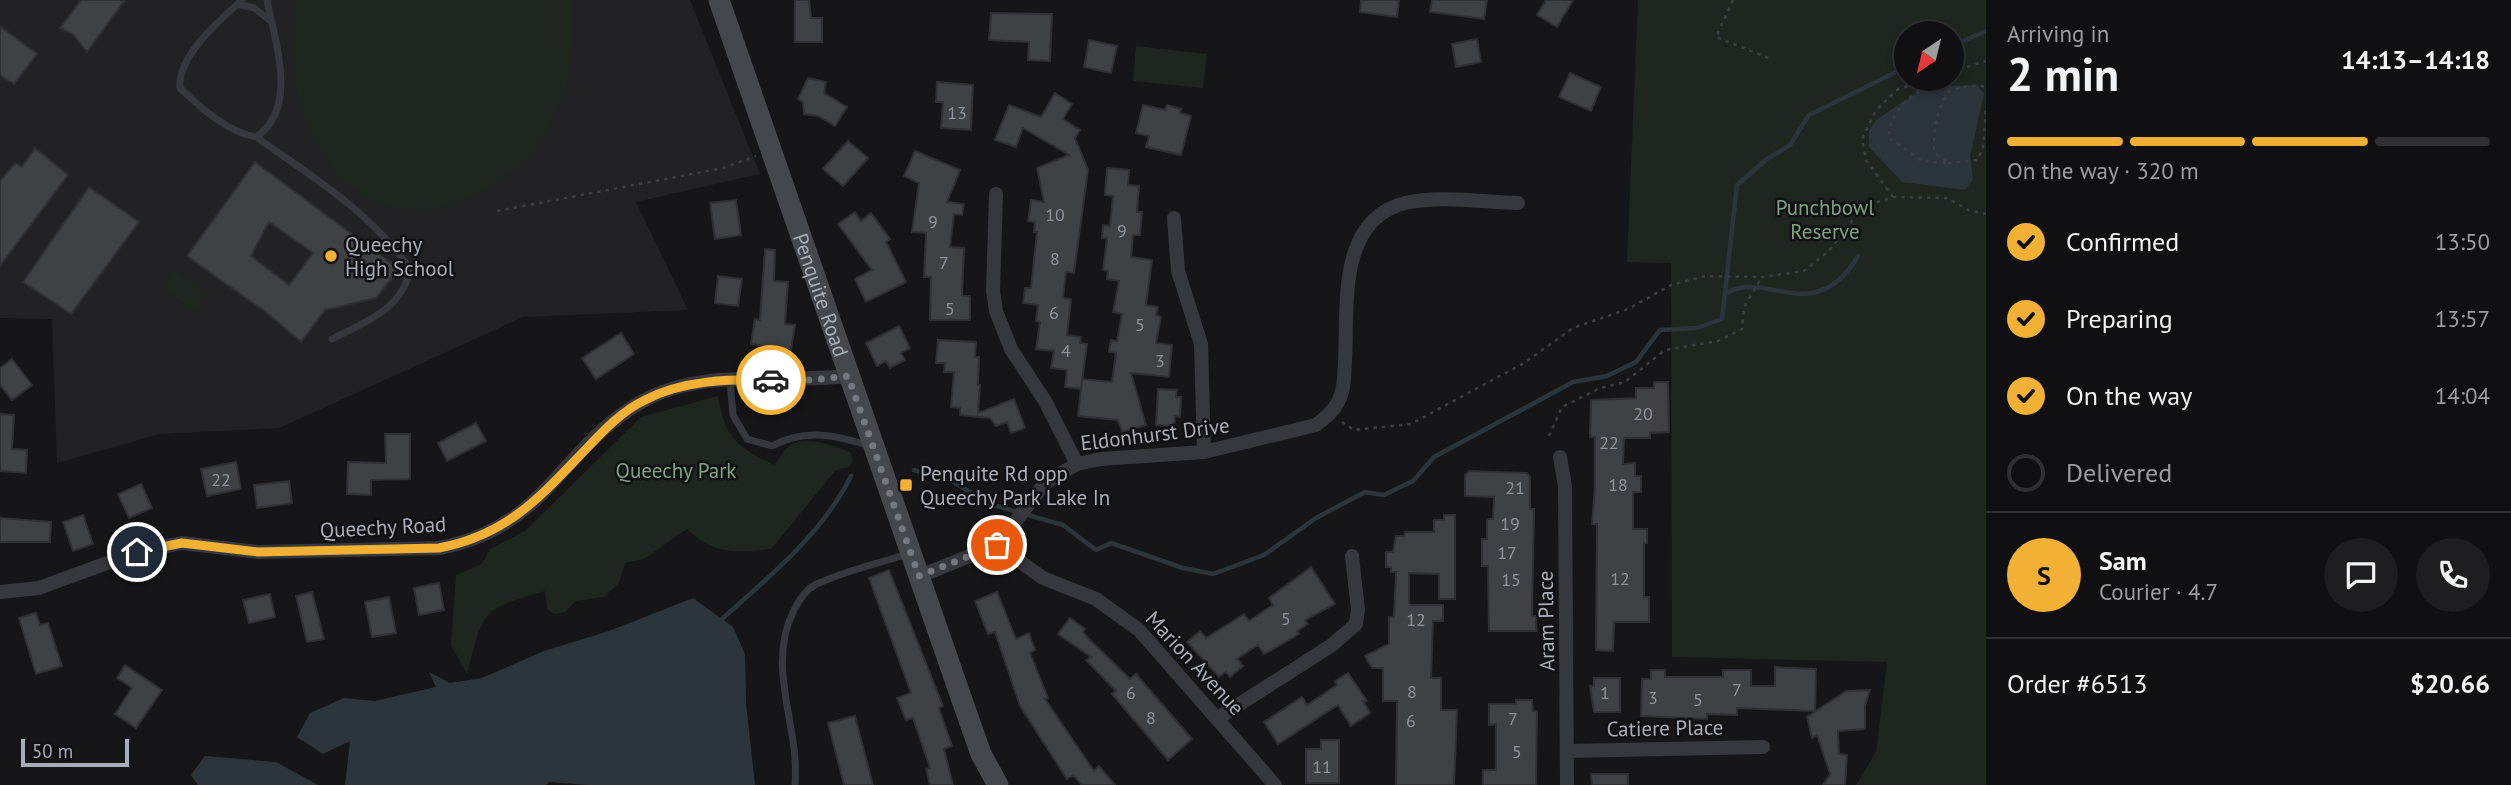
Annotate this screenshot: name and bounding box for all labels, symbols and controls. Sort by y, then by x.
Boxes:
text: Arriving in [2007,19,2109,48]
north arrow [1894,21,1964,91]
map controls [1894,21,1964,91]
text: 14:13–14:18 [2341,43,2490,76]
text: 2 min [2007,44,2119,104]
house number: 13 [947,101,967,124]
text: On the way · 320 m [2007,156,2199,185]
park label: Punchbowl Reserve [1776,194,1874,245]
house number: 10 [1045,203,1065,226]
house number: 9 [928,210,938,233]
house number: 9 [1117,219,1127,242]
icon: check [2007,223,2045,261]
text: Confirmed [2066,225,2179,258]
text: 13:50 [2435,227,2490,256]
street label: Penquite Road [787,229,855,360]
place label: Queechy High School [345,231,454,282]
house number: 8 [1050,247,1060,270]
marker: Queechy High School [323,248,339,264]
house number: 7 [939,251,949,274]
house number: 5 [945,297,955,320]
icon: check [2007,300,2045,338]
house number: 6 [1049,301,1059,324]
text: Preparing [2066,302,2173,335]
text: 13:57 [2435,304,2490,333]
house number: 5 [1135,313,1145,336]
house number: 4 [1061,339,1071,362]
courier [736,345,806,415]
house number: 3 [1155,349,1165,372]
icon: car [752,361,790,399]
icon: check [2007,377,2045,415]
text: On the way [2066,379,2192,412]
text: 14:04 [2435,381,2490,410]
house number: 20 [1633,402,1653,425]
street label: Eldonhurst Drive [1079,411,1231,457]
house number: 22 [1599,431,1619,454]
text: Delivered [2066,456,2172,489]
park label: Queechy Park [616,457,736,484]
place label: Penquite Rd opp Queechy Park Lake In [920,460,1110,511]
house number: 22 [211,468,231,491]
house number: 18 [1608,473,1628,496]
house number: 21 [1505,476,1525,499]
marker: Penquite Rd opp Queechy Park Lake In [898,477,914,493]
street label: Queechy Road [319,510,447,544]
house number: 19 [1500,512,1520,535]
pin [967,515,1027,575]
pin [107,522,167,582]
icon: bag [978,526,1016,564]
icon: home [118,533,156,571]
button: chat [2324,538,2398,612]
button: phone [2416,538,2490,612]
house number: 17 [1497,541,1517,564]
text: Sam [2099,544,2147,577]
text: S [2037,559,2051,592]
house number: 12 [1610,567,1630,590]
house number: 15 [1501,568,1521,591]
street label: Aram Place [1532,571,1560,671]
text: Courier · 4.7 [2099,577,2218,606]
street label: Marion Avenue [1140,605,1250,721]
house number: 5 [1281,607,1291,630]
house number: 12 [1406,608,1426,631]
text: Order #6513 [2007,667,2147,700]
text: $20.66 [2410,667,2490,700]
house number: 7 [1732,678,1742,701]
house number: 8 [1407,680,1417,703]
house number: 6 [1126,681,1136,704]
house number: 1 [1600,681,1610,704]
house number: 3 [1648,686,1658,709]
house number: 5 [1693,688,1703,711]
house number: 8 [1146,706,1156,729]
house number: 7 [1508,707,1518,730]
house number: 6 [1406,709,1416,732]
street label: Catiere Place [1606,713,1724,743]
scale bar [21,736,130,768]
text: 50 m [32,739,73,763]
house number: 5 [1512,740,1522,763]
house number: 11 [1312,755,1332,778]

